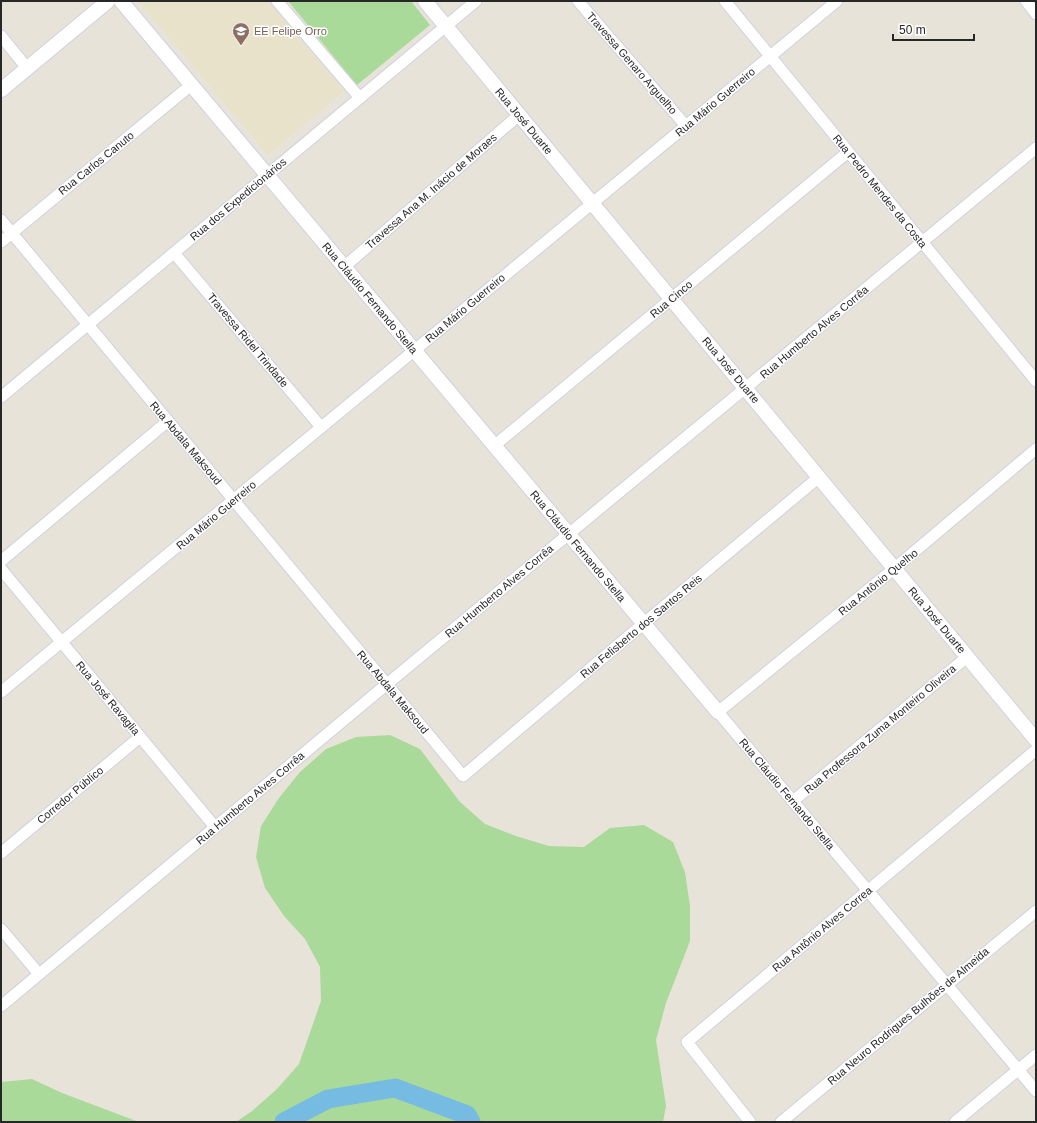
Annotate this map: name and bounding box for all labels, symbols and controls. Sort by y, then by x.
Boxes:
street label: Travessa Genaro Arguelho [584,10,680,116]
scale bar [893,16,974,42]
school or university icon: EE Felipe Orro [231,21,251,46]
text: 50 m [899,23,926,37]
place label: EE Felipe Orro [254,25,327,37]
street label: Rua Mário Guerreiro [673,65,757,139]
street label: Rua José Duarte [493,86,555,156]
street label: Rua Carlos Canuto [56,129,136,197]
street label: Travessa Ana M. Inácio de Moraes [363,131,499,251]
street label: Rua Pedro Mendes da Costa [831,132,930,251]
street label: Rua dos Expedicionários [188,155,289,243]
street label: Rua Cláudio Fernando Stella [320,240,421,357]
street label: Rua Mário Guerreiro [423,271,507,345]
street label: Rua Cinco [647,278,695,320]
street label: Rua Humberto Alves Corrêa [757,283,871,381]
street label: Travessa Ridel Trindade [205,291,291,389]
street label: Rua José Duarte [700,335,762,405]
street label: Rua Abdala Maksoud [148,399,224,487]
street label: Rua Mário Guerreiro [174,478,258,552]
street label: Rua Cláudio Fernando Stella [528,488,629,605]
street label: Rua Humberto Alves Corrêa [442,542,556,640]
street label: Rua Antônio Quelho [836,546,920,618]
street label: Rua Felisberto dos Santos Reis [578,571,704,680]
street label: Rua José Duarte [906,585,968,655]
street label: Rua Abdala Maksoud [355,648,431,736]
street label: Rua José Ravaglia [74,659,143,738]
street label: Rua Professora Zuma Monteiro Oliveira [802,662,959,796]
street label: Rua Cláudio Fernando Stella [737,736,838,853]
street label: Rua Humberto Alves Corrêa [193,749,307,847]
street label: Corredor Público [35,764,105,826]
street label: Rua Antônio Alves Correa [770,883,875,974]
street label: Rua Neuro Rodrigues Bulhões de Almeida [825,944,992,1087]

